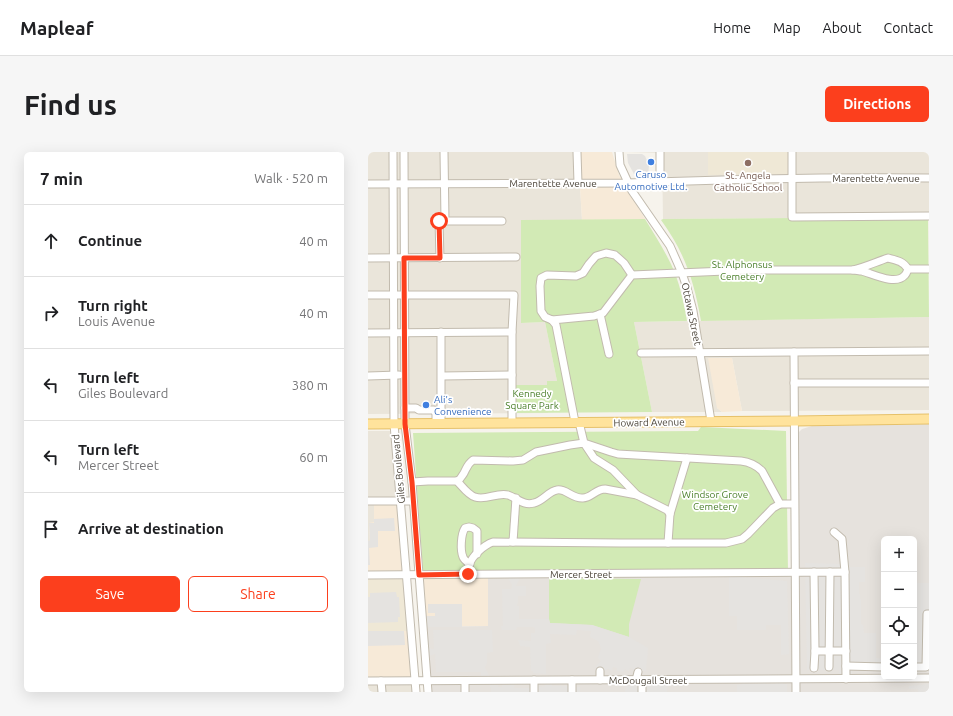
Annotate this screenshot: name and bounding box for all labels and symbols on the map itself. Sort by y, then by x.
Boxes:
marker: Caruso Automotive Ltd. [646,157,656,167]
marker: St. Angela Catholic School [743,158,753,168]
place label: Caruso Automotive Ltd. [615,169,687,192]
place label: St. Angela Catholic School [714,170,783,193]
street label: Marentette Avenue [832,173,920,184]
street label: Marentette Avenue [509,178,597,189]
route start [430,212,448,230]
park label: St. Alphonsus Cemetery [712,259,772,282]
street label: Ottawa Street [679,282,704,347]
park label: Kennedy Square Park [505,388,559,411]
place label: Ali's Convenience [434,394,492,417]
marker: Ali's Convenience [421,400,431,410]
street label: Howard Avenue [613,416,685,429]
street label: Giles Boulevard [390,434,407,504]
park label: Windsor Grove Cemetery [682,489,748,512]
route end [459,565,477,583]
street label: Mercer Street [550,569,612,580]
street label: McDougall Street [609,675,687,686]

